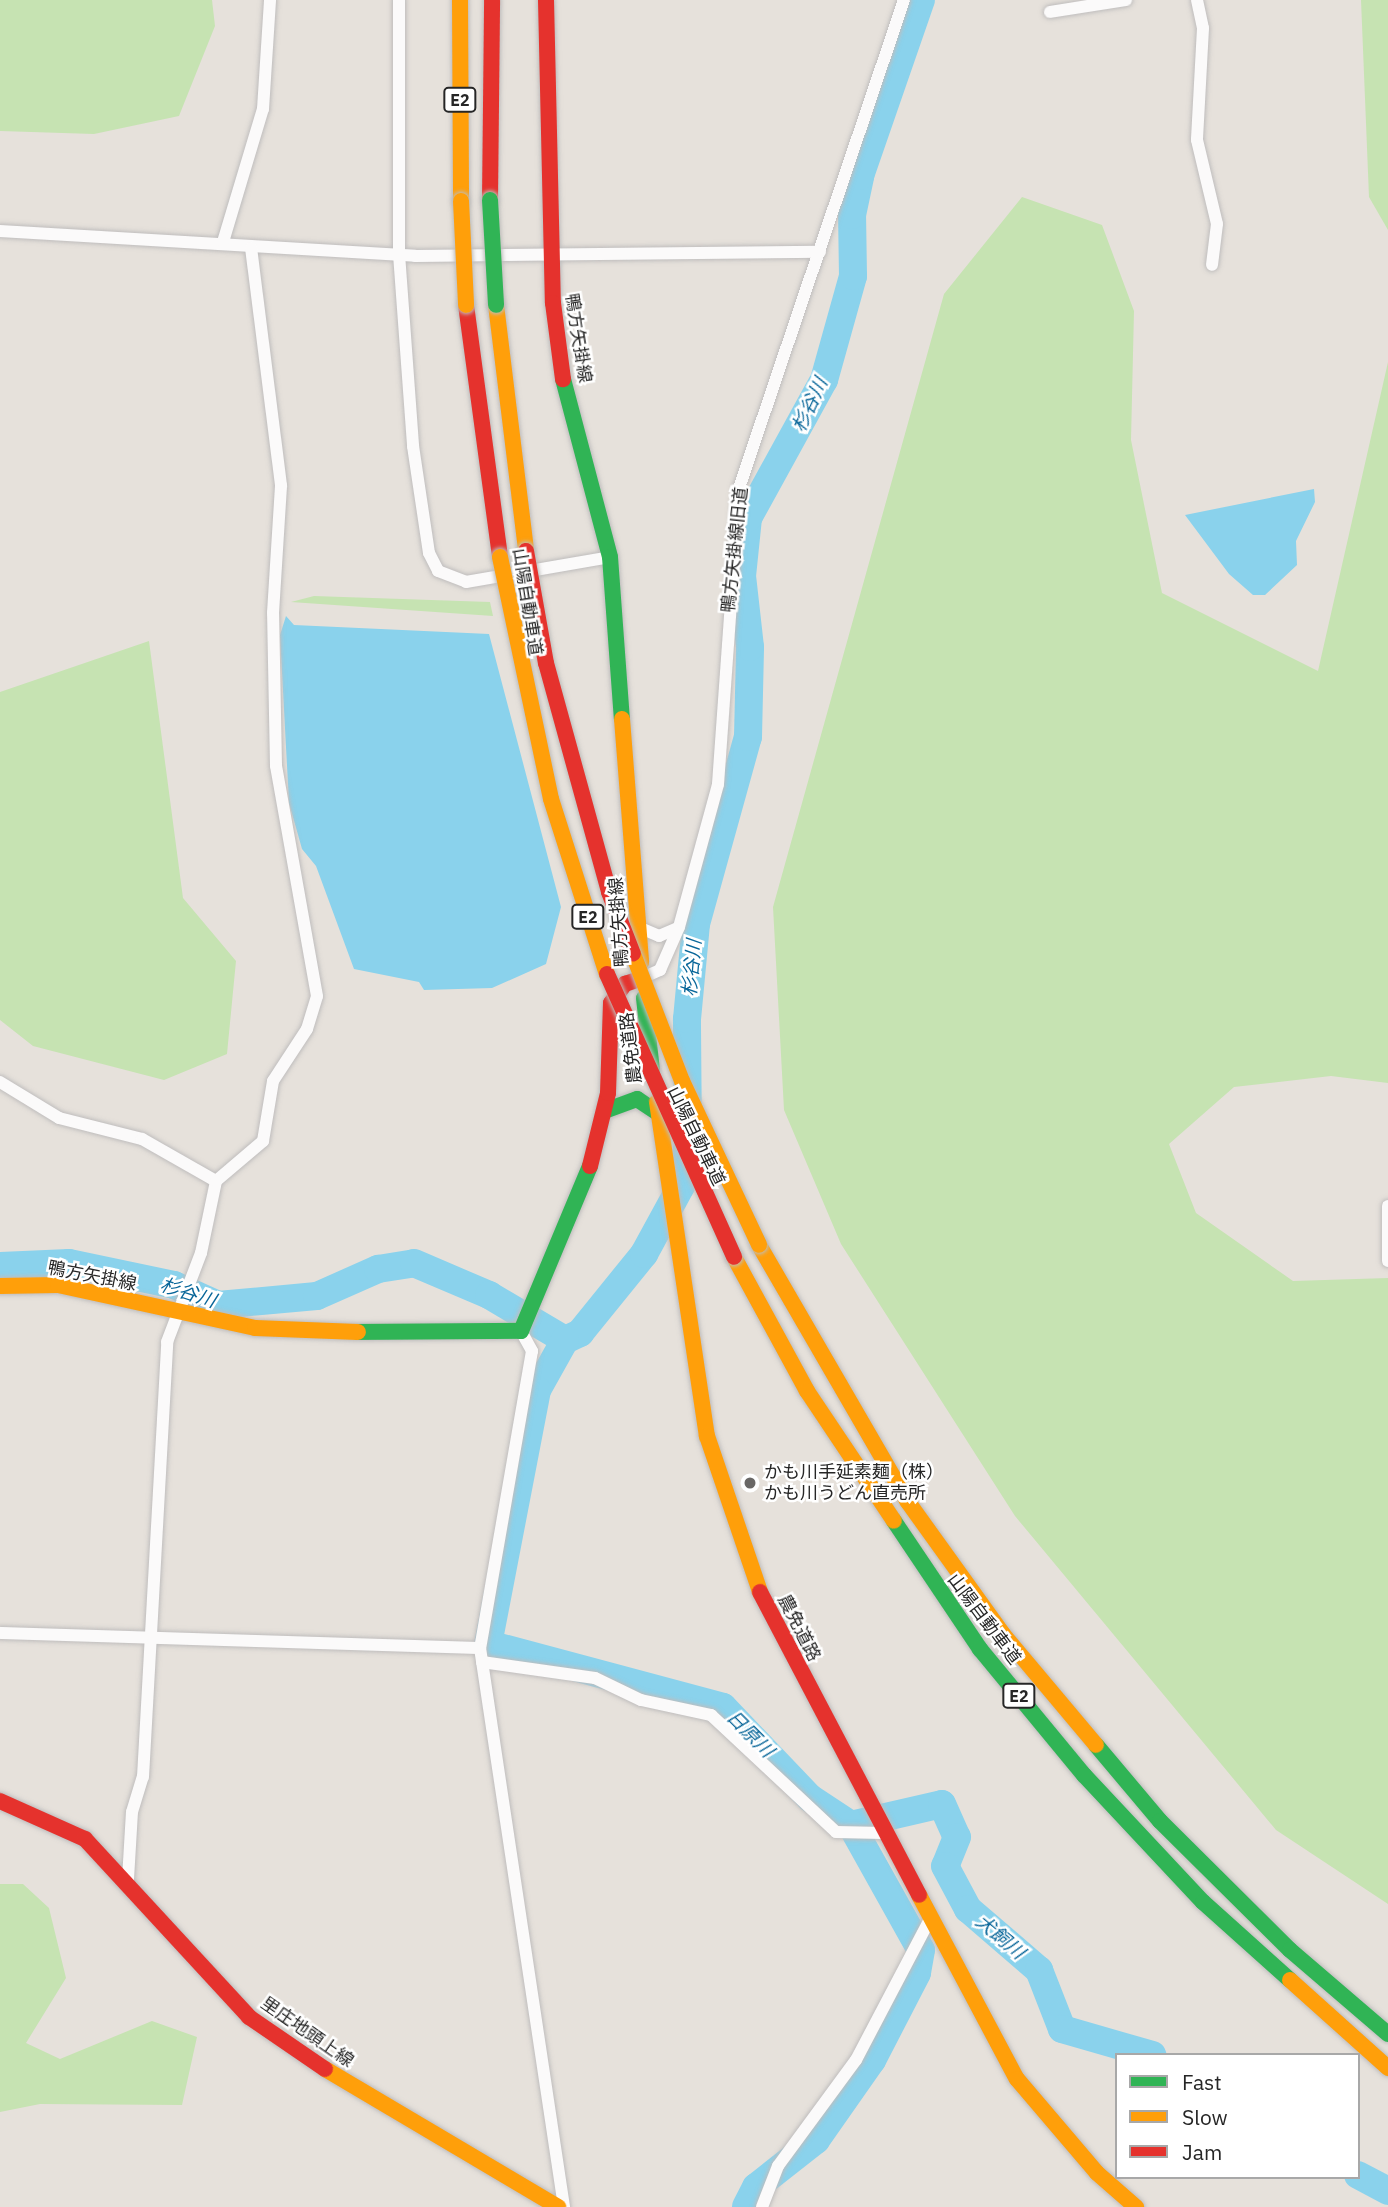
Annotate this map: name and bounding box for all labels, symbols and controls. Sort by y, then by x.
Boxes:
road number: E2 [442,88,477,113]
street label: 鴨方矢掛線 [560,292,596,384]
water label: 杉谷川 [788,374,832,436]
street label: 鴨方矢掛線旧道 [718,486,752,614]
street label: 山陽自動車道 [508,547,546,657]
street label: 鴨方矢掛線 [605,876,633,968]
road number: E2 [570,904,606,930]
water label: 杉谷川 [678,939,706,997]
street label: 農免道路 [616,1011,646,1085]
street label: 山陽自動車道 [663,1083,729,1189]
street label: 鴨方矢掛線 [46,1257,138,1295]
water label: 杉谷川 [157,1273,219,1313]
place label: かも川手延素麺（株） かも川うどん直売所 [764,1462,944,1504]
marker: かも川手延素麺（株） かも川うどん直売所 [742,1475,758,1491]
street label: 山陽自動車道 [943,1569,1025,1669]
street label: 農免道路 [773,1591,825,1665]
road number: E2 [1002,1684,1036,1708]
water label: 日原川 [722,1706,778,1762]
water label: 犬飼川 [971,1910,1029,1964]
street label: 里庄地頭上線 [257,1992,357,2072]
legend [1115,2053,1360,2179]
text: Fast [1182,2068,1222,2096]
text: Slow [1182,2103,1228,2131]
text: Jam [1182,2138,1222,2166]

